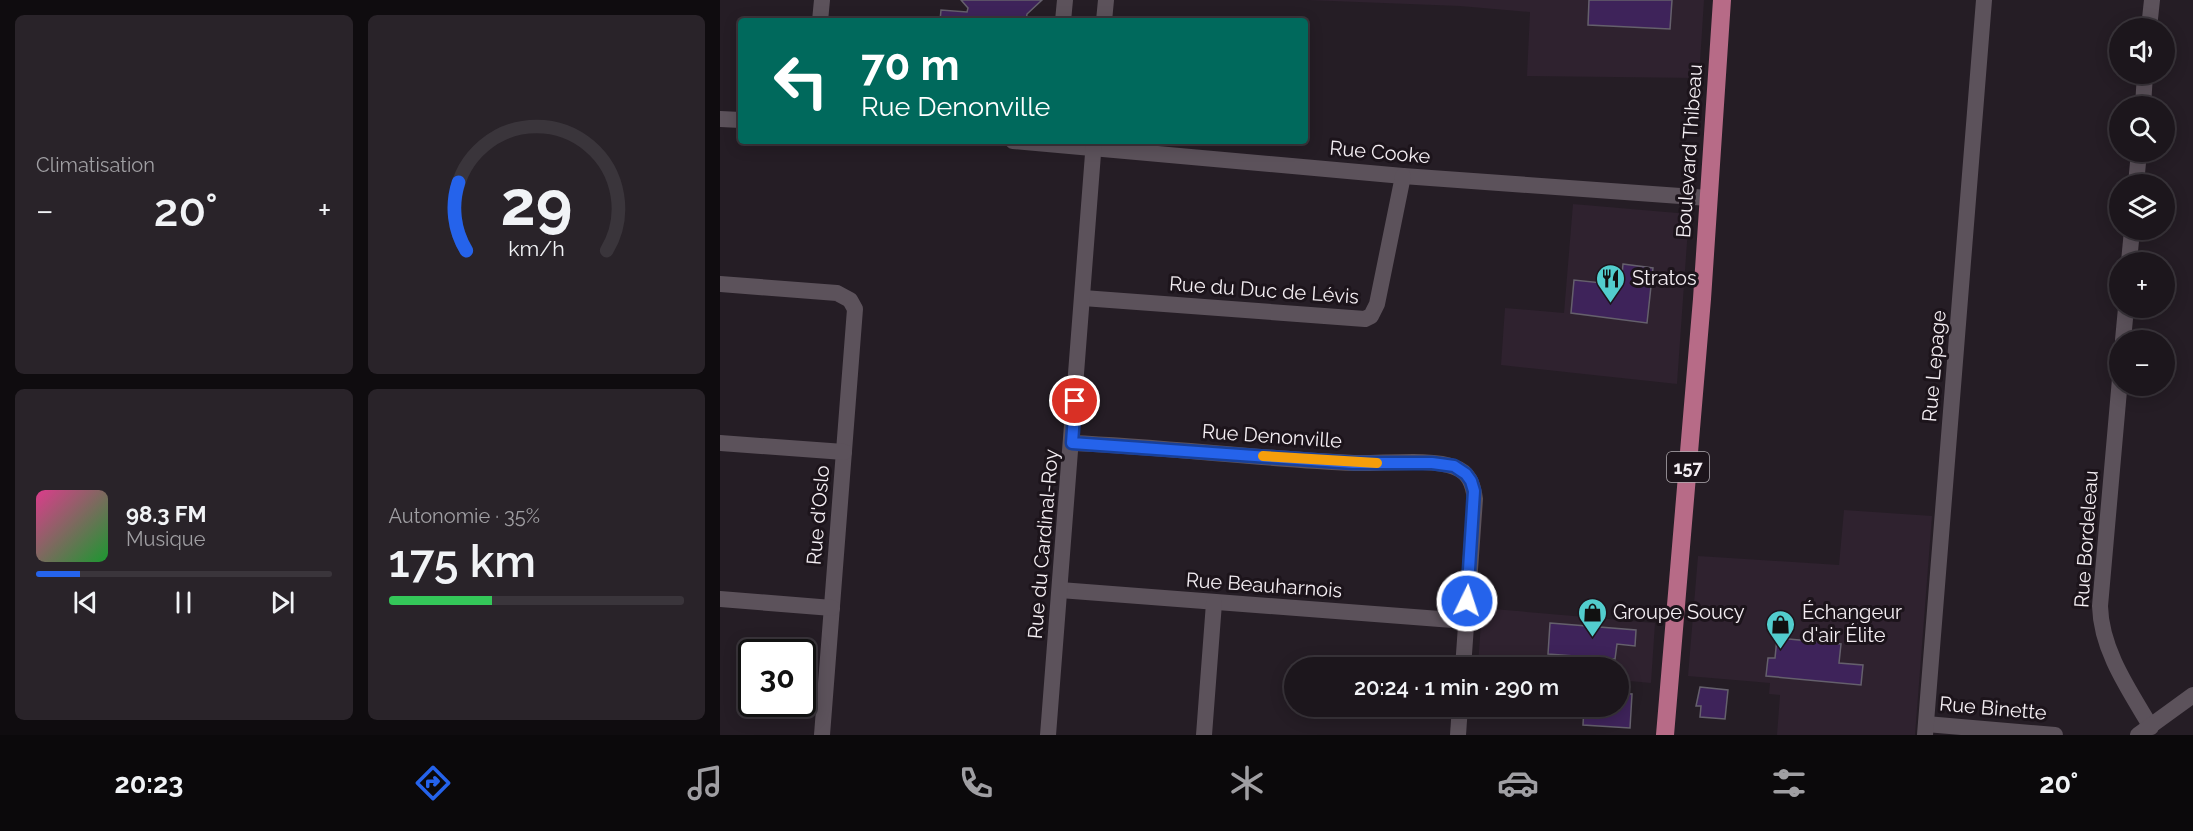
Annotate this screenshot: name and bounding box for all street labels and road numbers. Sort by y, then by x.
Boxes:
street label: Boulevard Thibeau [1671,63,1707,239]
street label: Rue Cooke [1329,136,1432,168]
street label: Rue du Duc de Lévis [1168,271,1360,309]
street label: Rue Lepage [1917,309,1951,423]
street label: Rue Denonville [1201,419,1343,453]
street label: Rue du Cardinal-Roy [1023,448,1063,640]
road number: 157 [1667,452,1709,482]
street label: Rue d'Oslo [802,464,834,566]
street label: Rue Bordeleau [2069,469,2103,609]
street label: Rue Beauharnois [1185,568,1343,602]
street label: Rue Binette [1938,691,2048,725]

